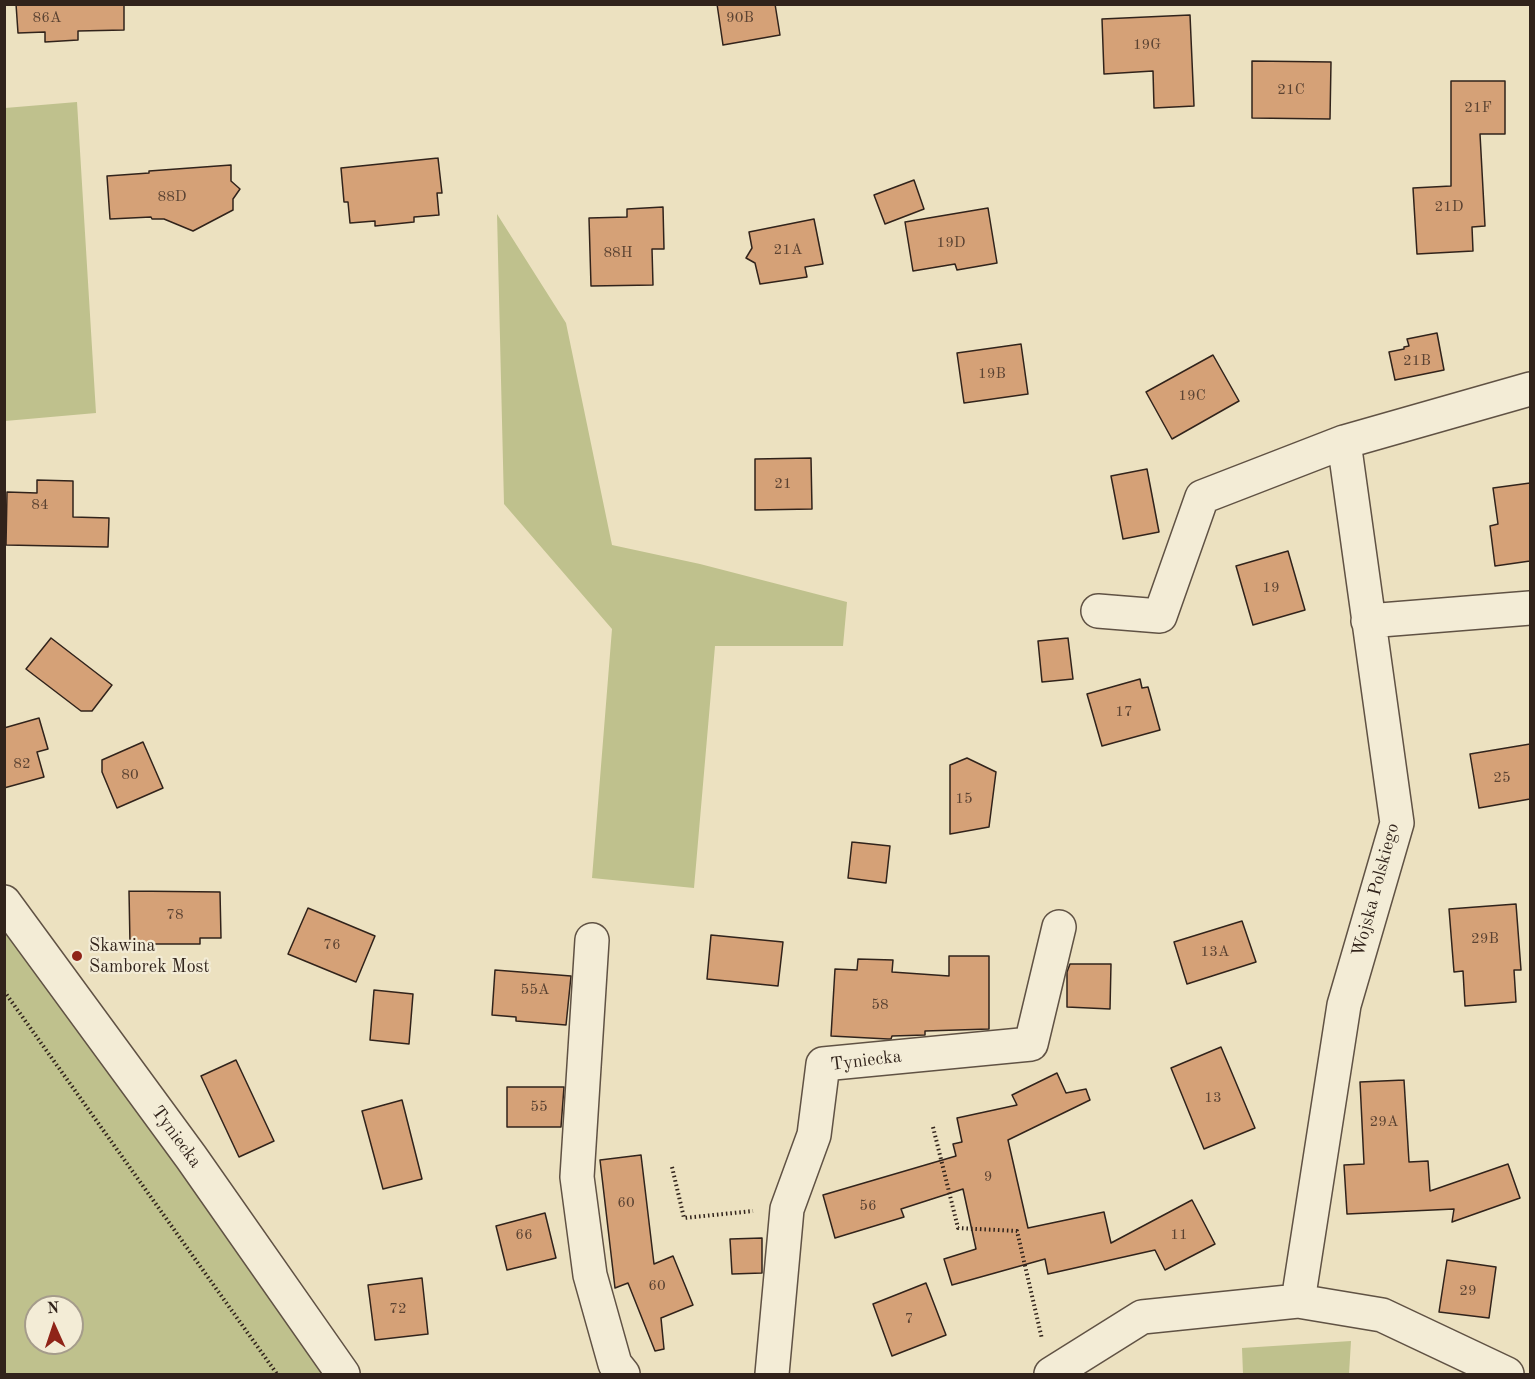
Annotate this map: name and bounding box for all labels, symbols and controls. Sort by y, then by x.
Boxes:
house number: 86A [33,9,61,27]
house number: 90B [726,9,754,27]
house number: 19G [1133,36,1161,54]
house number: 21C [1277,81,1305,99]
house number: 21F [1464,99,1492,117]
house number: 88D [157,188,187,206]
house number: 21D [1434,198,1464,216]
house number: 19D [936,234,966,252]
house number: 21A [774,241,802,259]
house number: 88H [603,244,633,262]
house number: 21B [1403,352,1431,370]
house number: 19B [978,365,1006,383]
house number: 19C [1178,387,1206,405]
house number: 21 [774,475,792,493]
house number: 84 [31,496,49,514]
house number: 19 [1262,579,1280,597]
house number: 17 [1115,703,1133,721]
house number: 82 [13,755,31,773]
house number: 80 [121,766,139,784]
house number: 25 [1493,769,1511,787]
house number: 15 [955,790,973,808]
street label: Wojska Polskiego [1348,821,1404,959]
house number: 78 [166,906,184,924]
house number: 29B [1471,930,1499,948]
place label: Skawina Samborek Most [89,935,210,978]
house number: 76 [323,936,341,954]
house number: 13A [1201,943,1229,961]
marker: Skawina Samborek Most [70,949,84,963]
house number: 55A [521,981,549,999]
house number: 58 [871,996,889,1014]
street label: Tyniecka [829,1046,903,1076]
house number: 13 [1204,1089,1222,1107]
house number: 55 [530,1098,548,1116]
street label: Tyniecka [146,1102,206,1172]
house number: 29A [1370,1113,1398,1131]
house number: 9 [984,1168,992,1186]
house number: 60 [617,1194,635,1212]
house number: 56 [859,1197,877,1215]
house number: 66 [515,1226,533,1244]
house number: 11 [1170,1226,1188,1244]
house number: 60 [648,1277,666,1295]
house number: 29 [1459,1282,1477,1300]
north arrow [24,1295,84,1355]
house number: 72 [389,1300,407,1318]
text: N [47,1301,60,1317]
house number: 7 [905,1310,913,1328]

